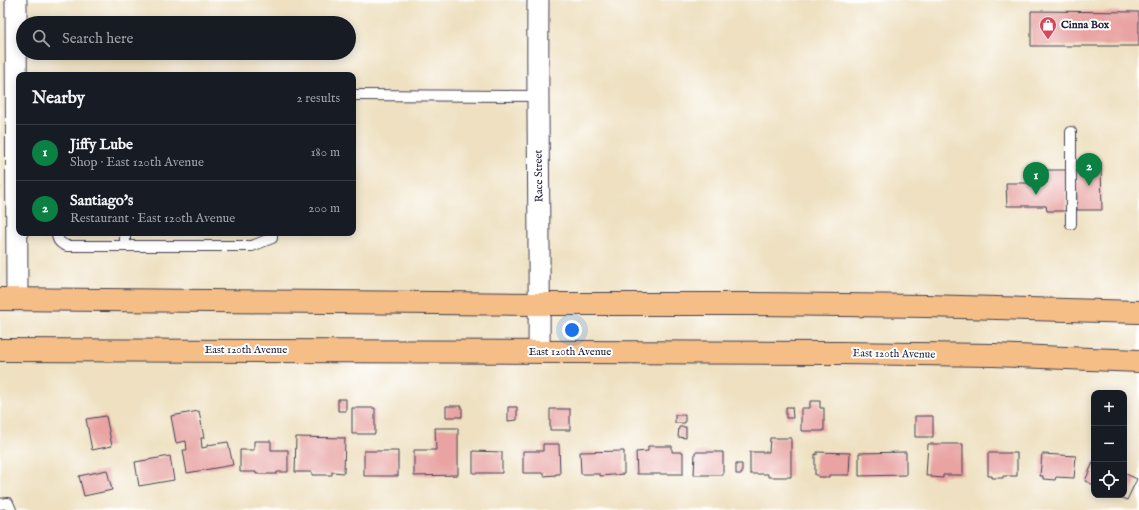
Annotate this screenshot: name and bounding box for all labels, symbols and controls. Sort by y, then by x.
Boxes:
shop icon: Cinna Box [1038,15,1058,40]
search box [16,16,356,60]
place label: Cinna Box [1061,18,1110,32]
icon: search [30,27,52,49]
text: Search here [62,29,133,48]
text: Nearby [32,88,85,109]
text: 2 results [296,90,340,107]
text: Jiffy Lube [70,135,133,154]
text: 1 [43,144,47,161]
text: 180 m [311,144,340,161]
street label: Race Street [532,149,546,202]
pin: 2 [1076,153,1102,186]
text: Shop · East 120th Avenue [70,154,204,171]
pin: 1 [1023,162,1049,195]
text: Santiago's [70,191,133,210]
text: 2 [42,200,48,217]
text: 200 m [308,200,340,217]
text: Restaurant · East 120th Avenue [70,210,235,227]
your location [562,320,582,340]
street label: East 120th Avenue [205,343,287,357]
street label: East 120th Avenue [529,345,611,359]
street label: East 120th Avenue [853,346,935,362]
map controls [1091,390,1127,498]
button: + [1091,390,1127,426]
button: − [1091,426,1127,462]
button: locate [1091,462,1127,498]

